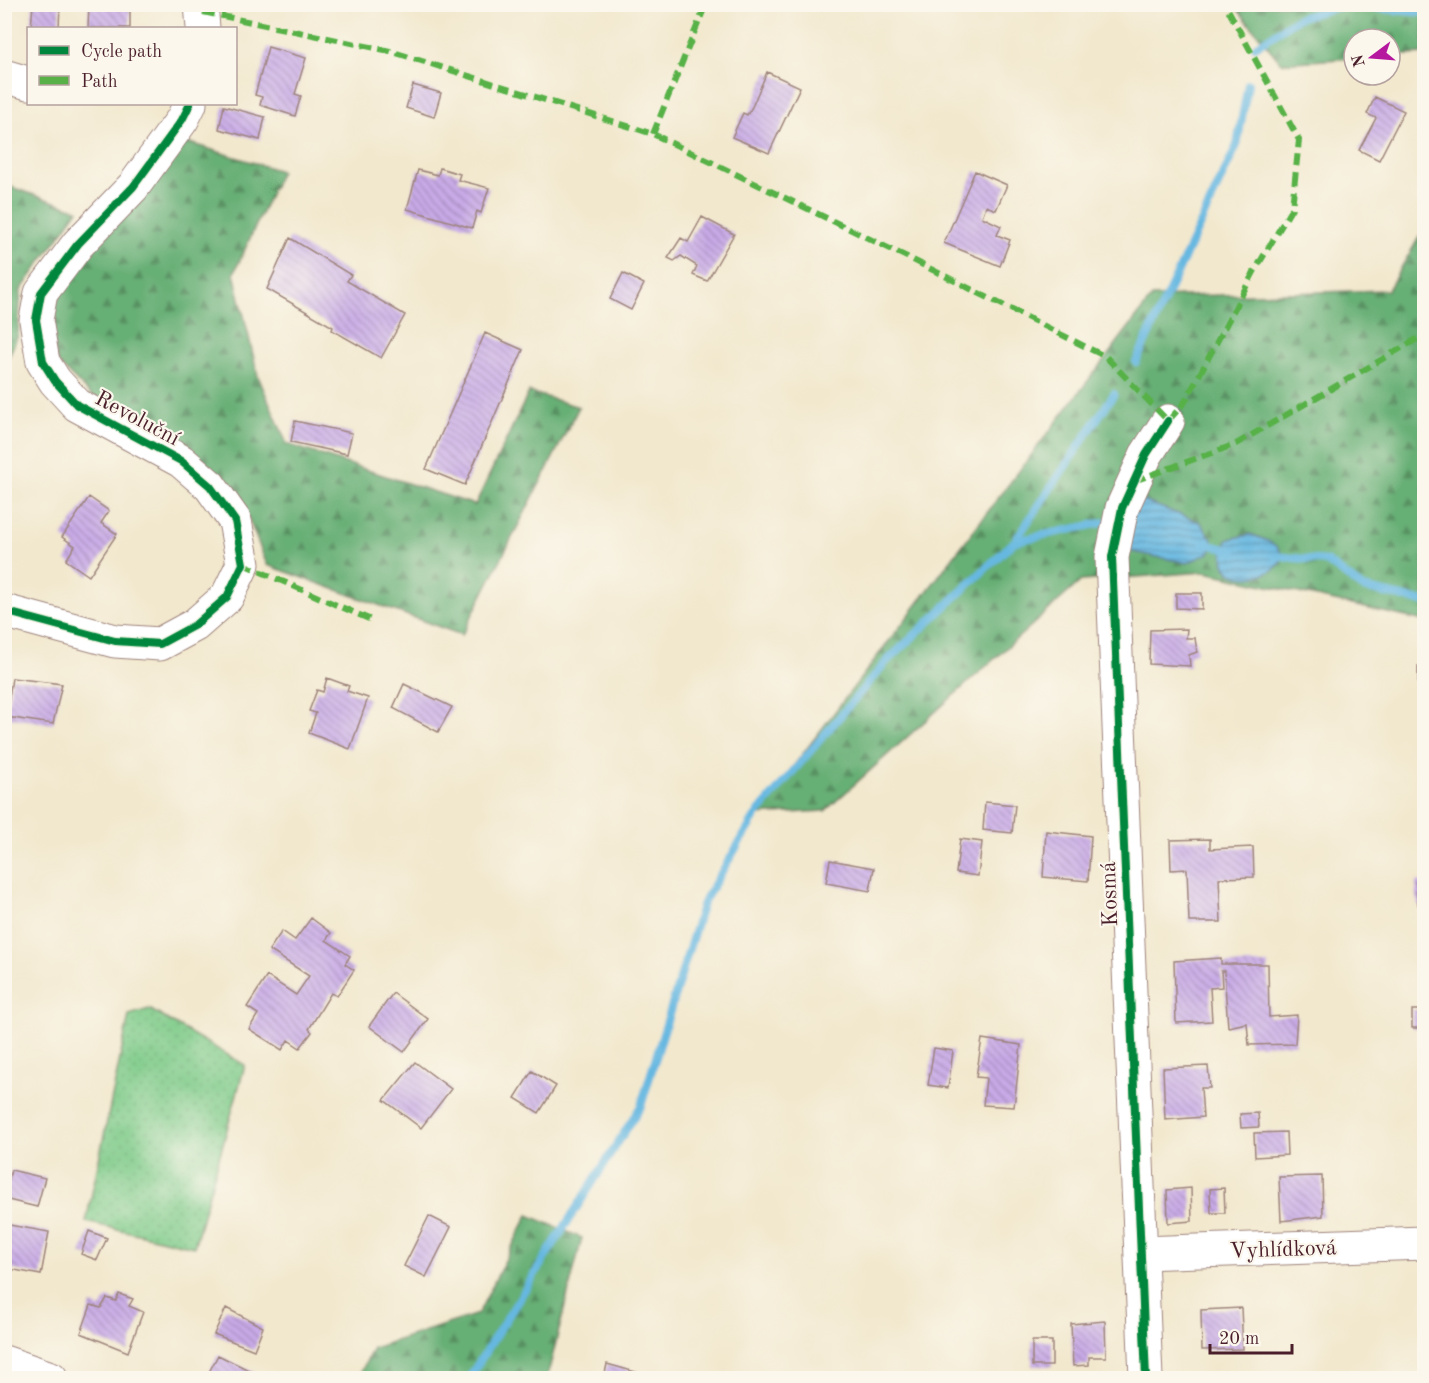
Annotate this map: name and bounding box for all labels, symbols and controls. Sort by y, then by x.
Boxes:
legend [27,27,237,105]
north arrow [1342,27,1402,87]
text: Cycle path [81,43,162,61]
text: N [1350,52,1369,69]
text: Path [81,73,118,91]
street label: Revoluční [91,387,184,451]
street label: Kosmá [1098,861,1122,927]
street label: Vyhlídková [1229,1237,1337,1263]
scale bar [1210,1317,1292,1355]
text: 20 m [1219,1330,1259,1348]

